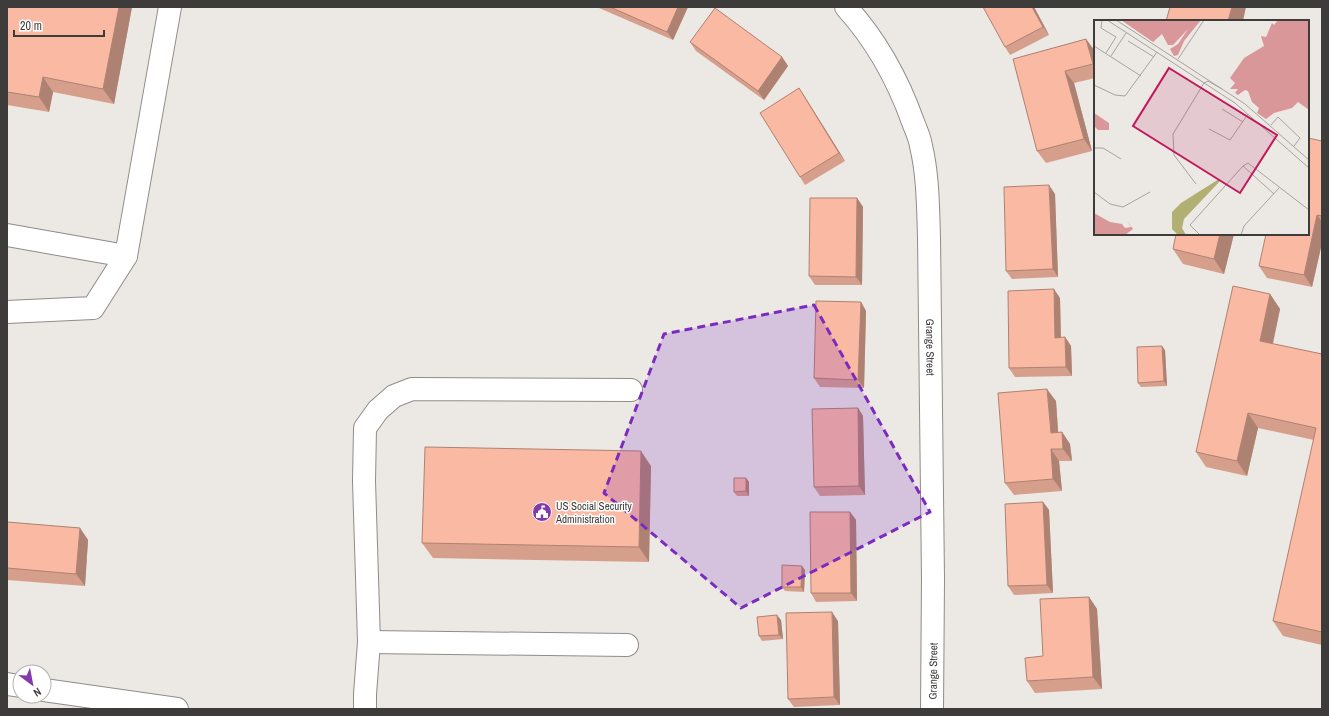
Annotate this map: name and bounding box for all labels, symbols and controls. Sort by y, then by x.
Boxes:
scale bar [14,12,104,38]
text: 20 m [20,18,42,34]
inset map [1094,20,1309,235]
street label: Grange Street [923,319,938,376]
place label: US Social Security Administration [555,499,632,526]
public building icon: US Social Security Administration [531,501,553,523]
street label: Grange Street [926,642,941,699]
north arrow [12,664,52,704]
text: N [31,685,44,700]

